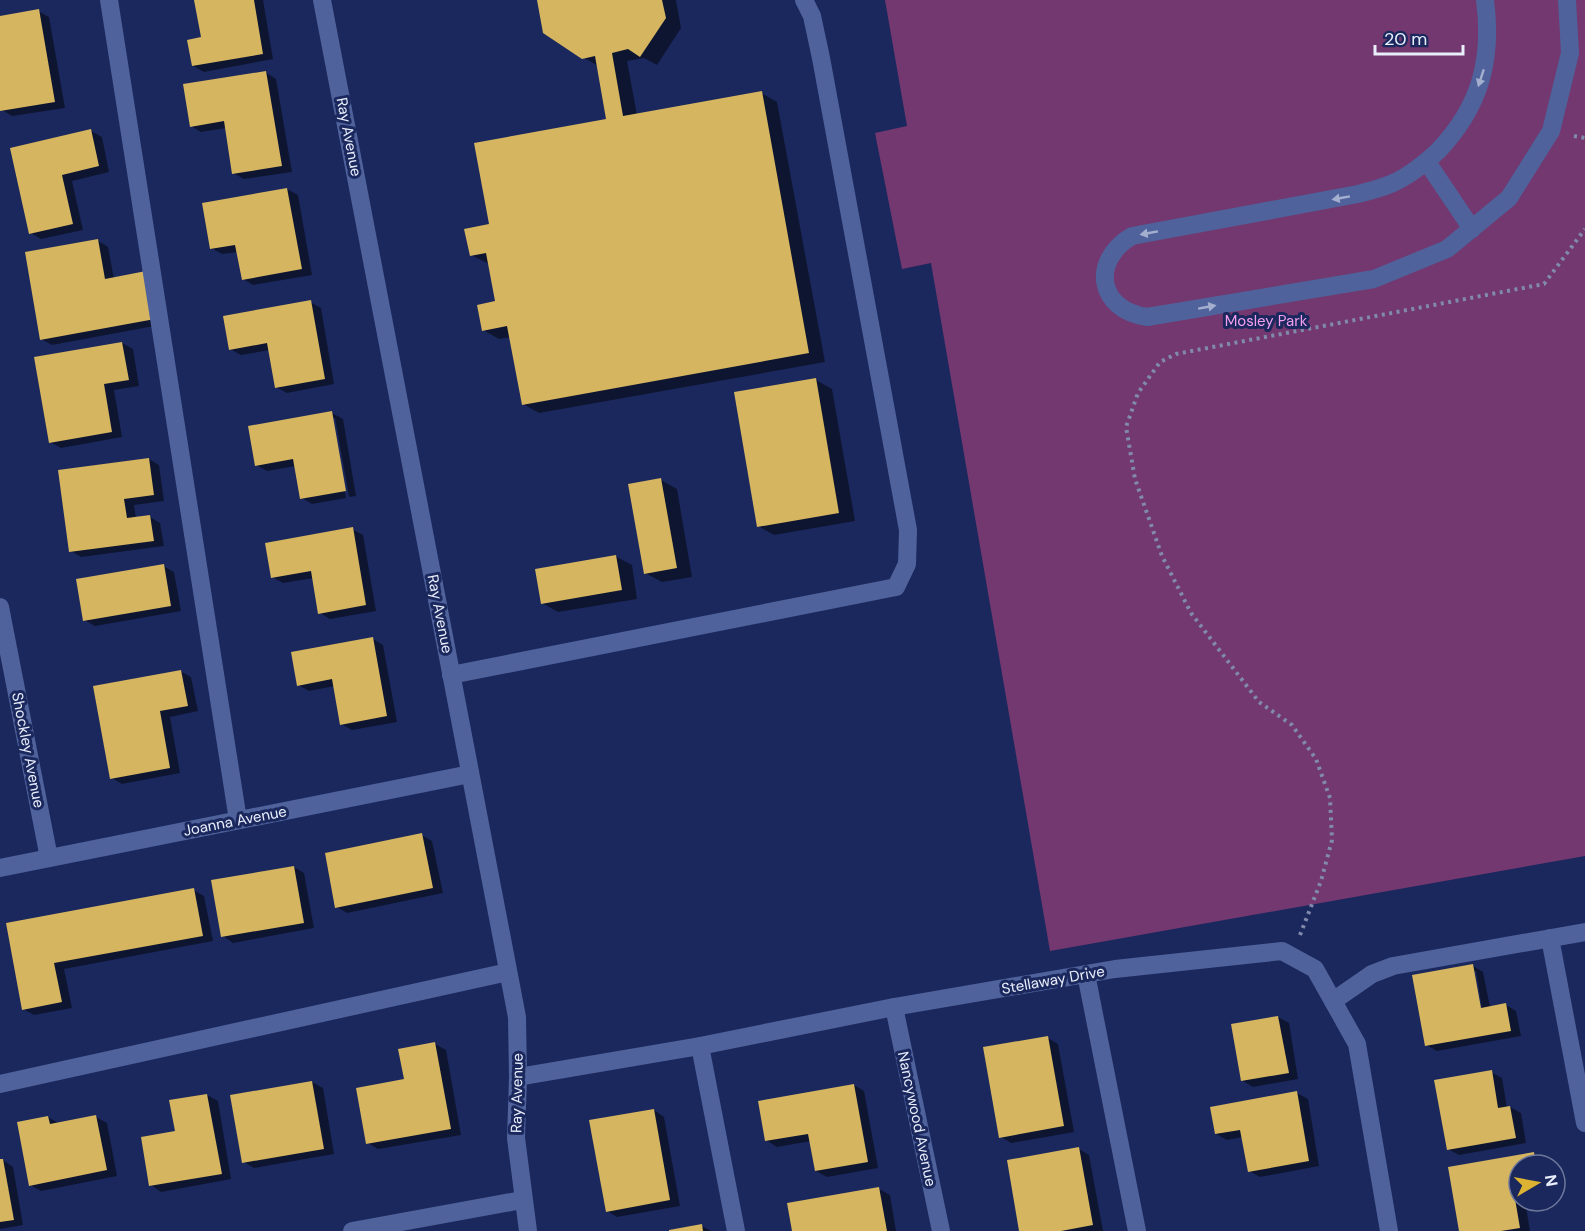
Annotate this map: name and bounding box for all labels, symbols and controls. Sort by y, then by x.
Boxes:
scale bar [1375,18,1464,56]
text: 20 m [1384,27,1427,51]
one-way arrow [1476,69,1485,87]
street label: Ray Avenue [332,96,366,178]
one-way arrow [1331,194,1350,203]
one-way arrow [1140,229,1159,238]
one-way arrow [1198,302,1217,311]
park label: Mosley Park [1225,311,1308,331]
street label: Ray Avenue [423,573,457,655]
street label: Shockley Avenue [7,691,49,809]
street label: Joanna Avenue [182,801,288,841]
street label: Stellaway Drive [1000,961,1106,999]
street label: Nancywood Avenue [893,1050,941,1188]
street label: Ray Avenue [506,1053,528,1133]
north arrow [1507,1153,1567,1213]
text: N [1540,1173,1563,1188]

